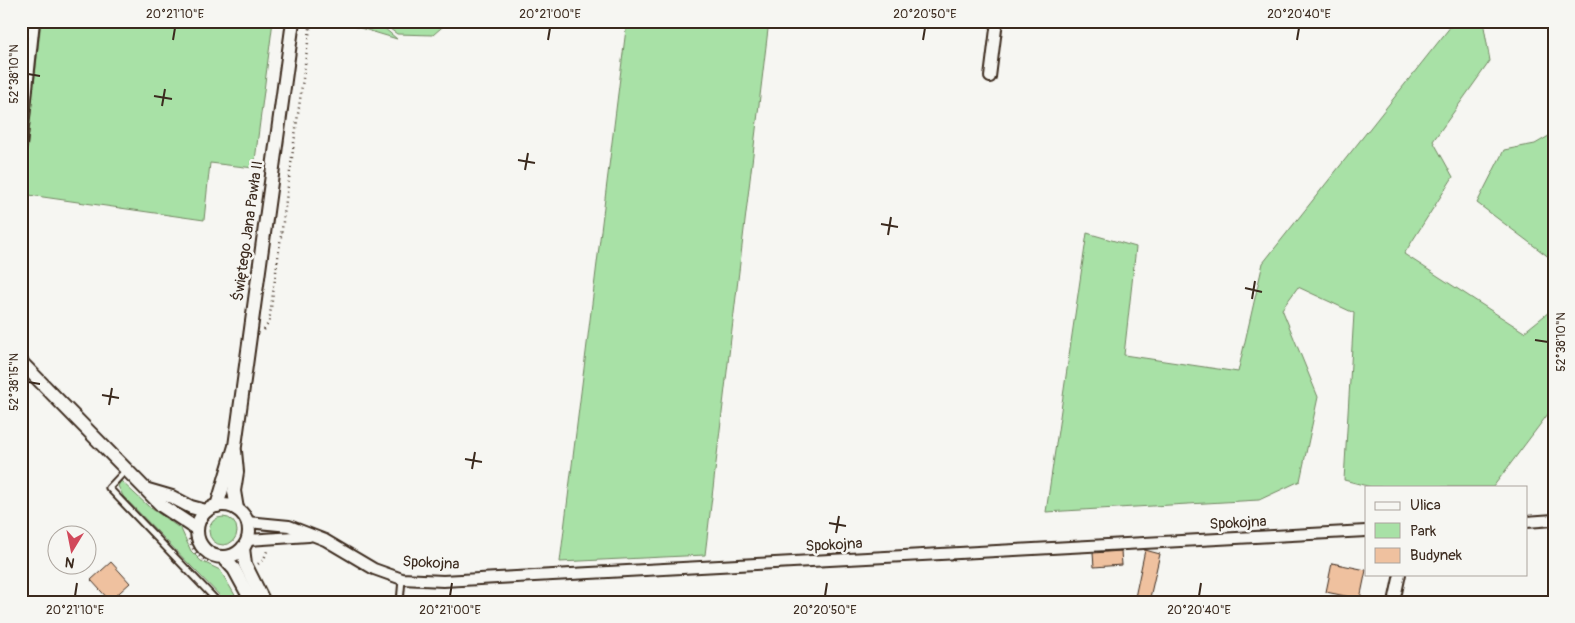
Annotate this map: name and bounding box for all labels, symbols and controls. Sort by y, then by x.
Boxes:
text: 20°21'10"E [146,7,204,22]
text: 20°21'00"E [519,7,581,22]
text: 20°20'50"E [893,7,957,22]
text: 20°20'40"E [1267,7,1331,22]
text: 52°38'10"N [7,44,22,104]
street label: Świętego Jana Pawła II [229,160,267,302]
text: 52°38'10"N [1554,312,1569,372]
text: 52°38'15"N [7,353,22,411]
legend [1365,486,1528,576]
text: Ulica [1410,496,1441,515]
street label: Spokojna [1209,512,1267,534]
text: Park [1410,522,1437,541]
north arrow [48,526,98,576]
street label: Spokojna [805,534,863,556]
text: Budynek [1410,546,1463,565]
street label: Spokojna [402,552,460,574]
text: N [64,553,76,572]
text: 20°21'10"E [46,603,104,618]
text: 20°21'00"E [419,603,481,618]
text: 20°20'50"E [793,603,857,618]
text: 20°20'40"E [1167,603,1231,618]

